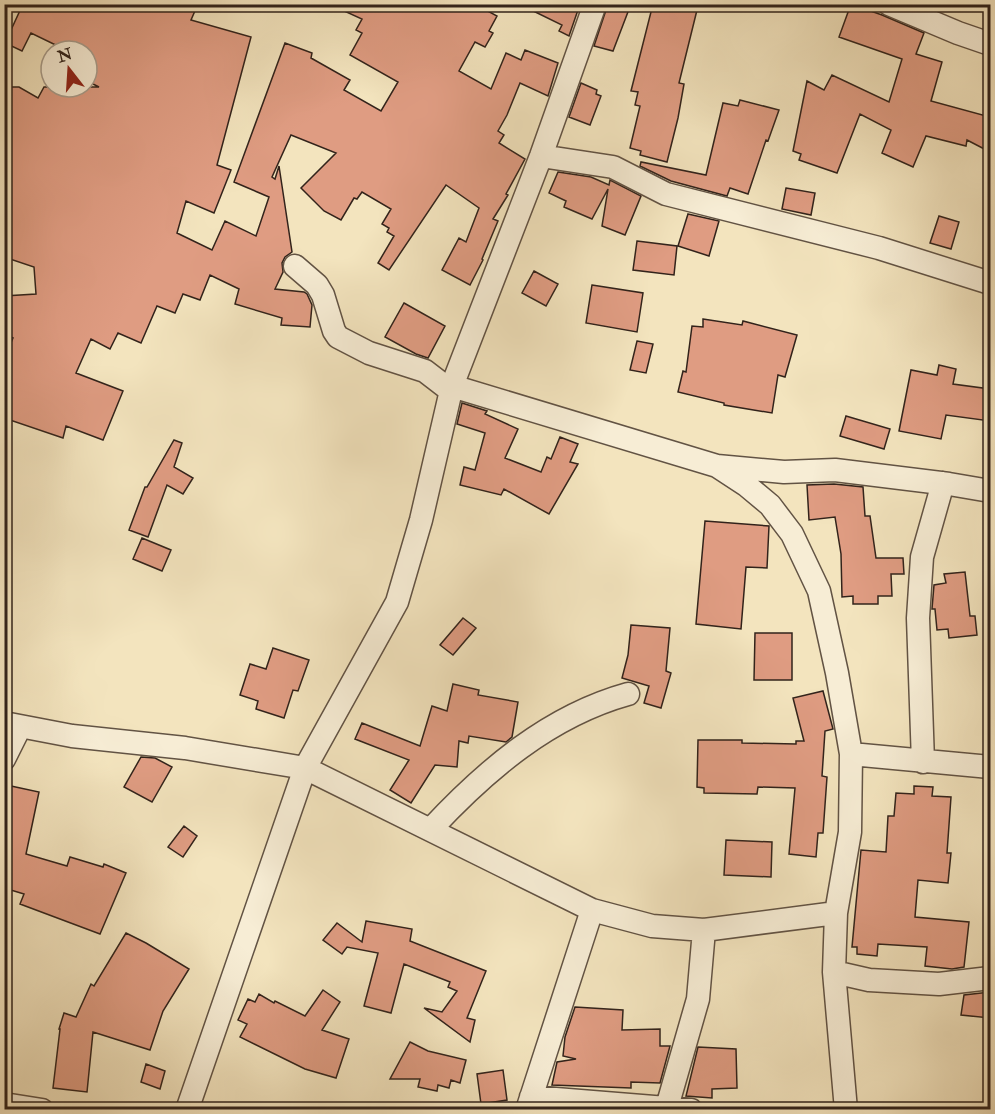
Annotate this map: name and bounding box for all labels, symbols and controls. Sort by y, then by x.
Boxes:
north arrow [39,39,99,99]
text: N [54,44,75,68]

